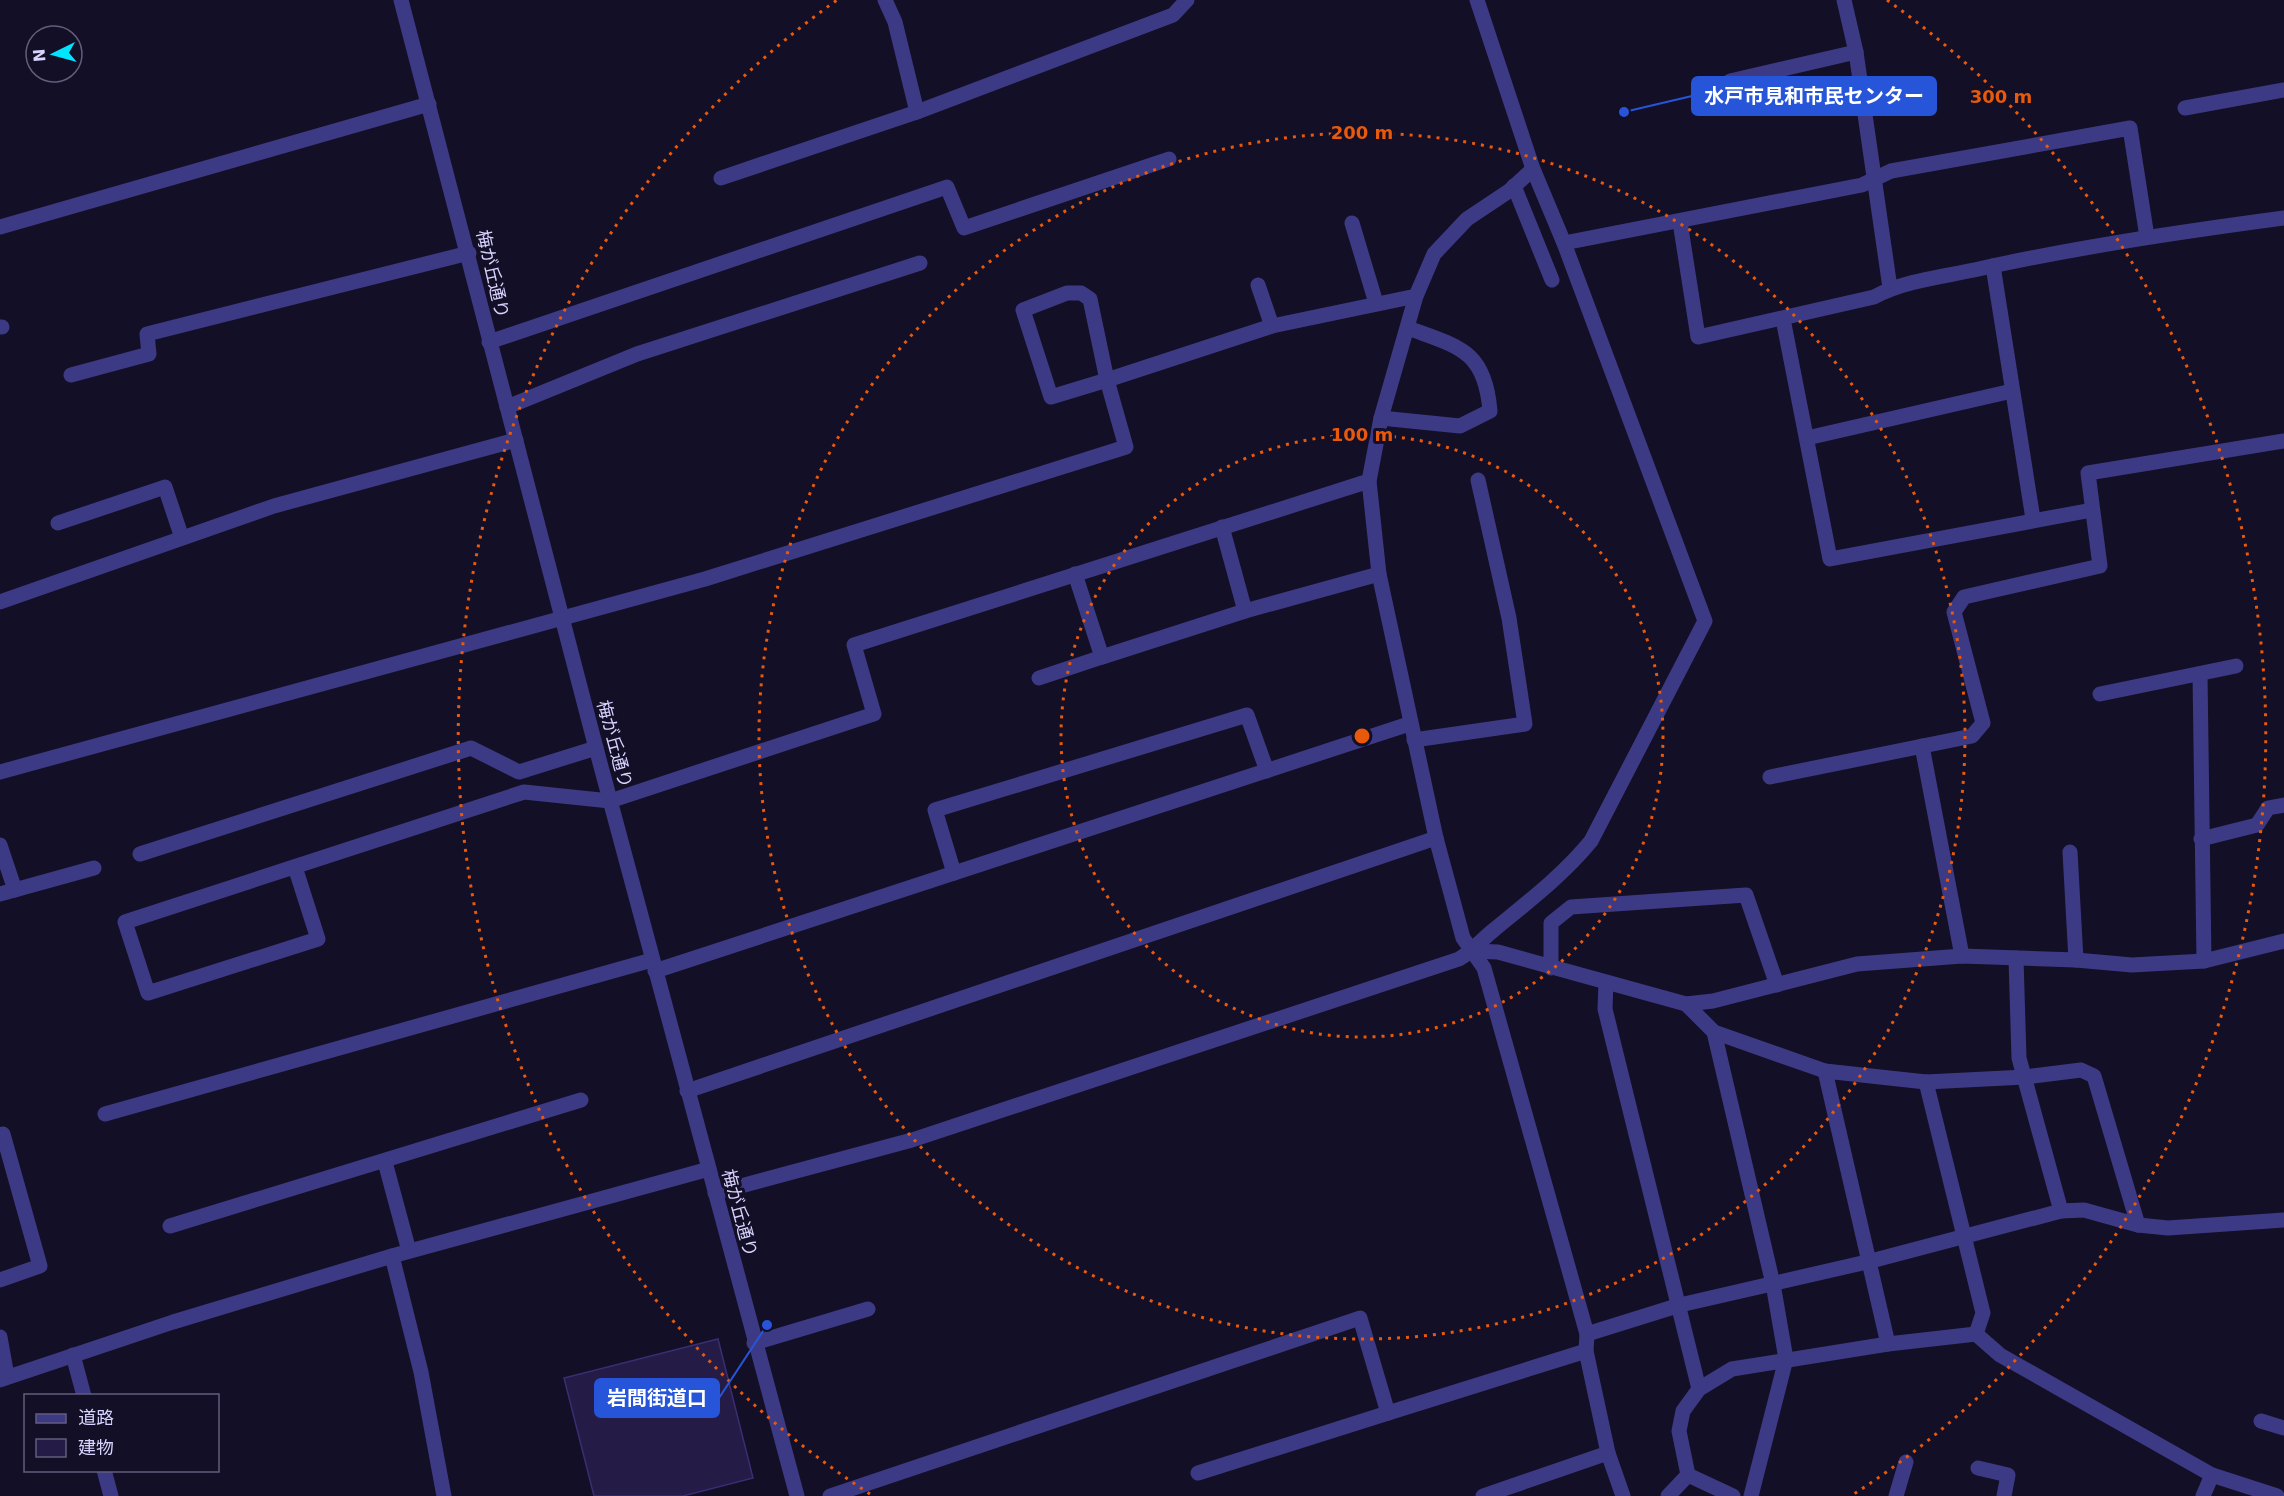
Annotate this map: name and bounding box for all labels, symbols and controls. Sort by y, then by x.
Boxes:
north arrow [24,24,84,84]
text: N [30,48,50,63]
callout: 水戸市見和市民センター [1692,77,1936,115]
text: 水戸市見和市民センター [1704,84,1924,108]
text: 300 m [1970,86,2032,107]
text: 200 m [1331,122,1393,143]
street label: 梅が丘通り [473,228,513,320]
text: 100 m [1331,424,1393,445]
street label: 梅が丘通り [593,698,637,790]
centre of rings [1352,726,1372,746]
street label: 梅が丘通り [718,1167,762,1259]
callout: 岩間街道口 [595,1379,719,1417]
text: 岩間街道口 [607,1386,707,1410]
legend [24,1394,219,1472]
text: 道路 [78,1407,114,1428]
text: 建物 [78,1437,114,1458]

